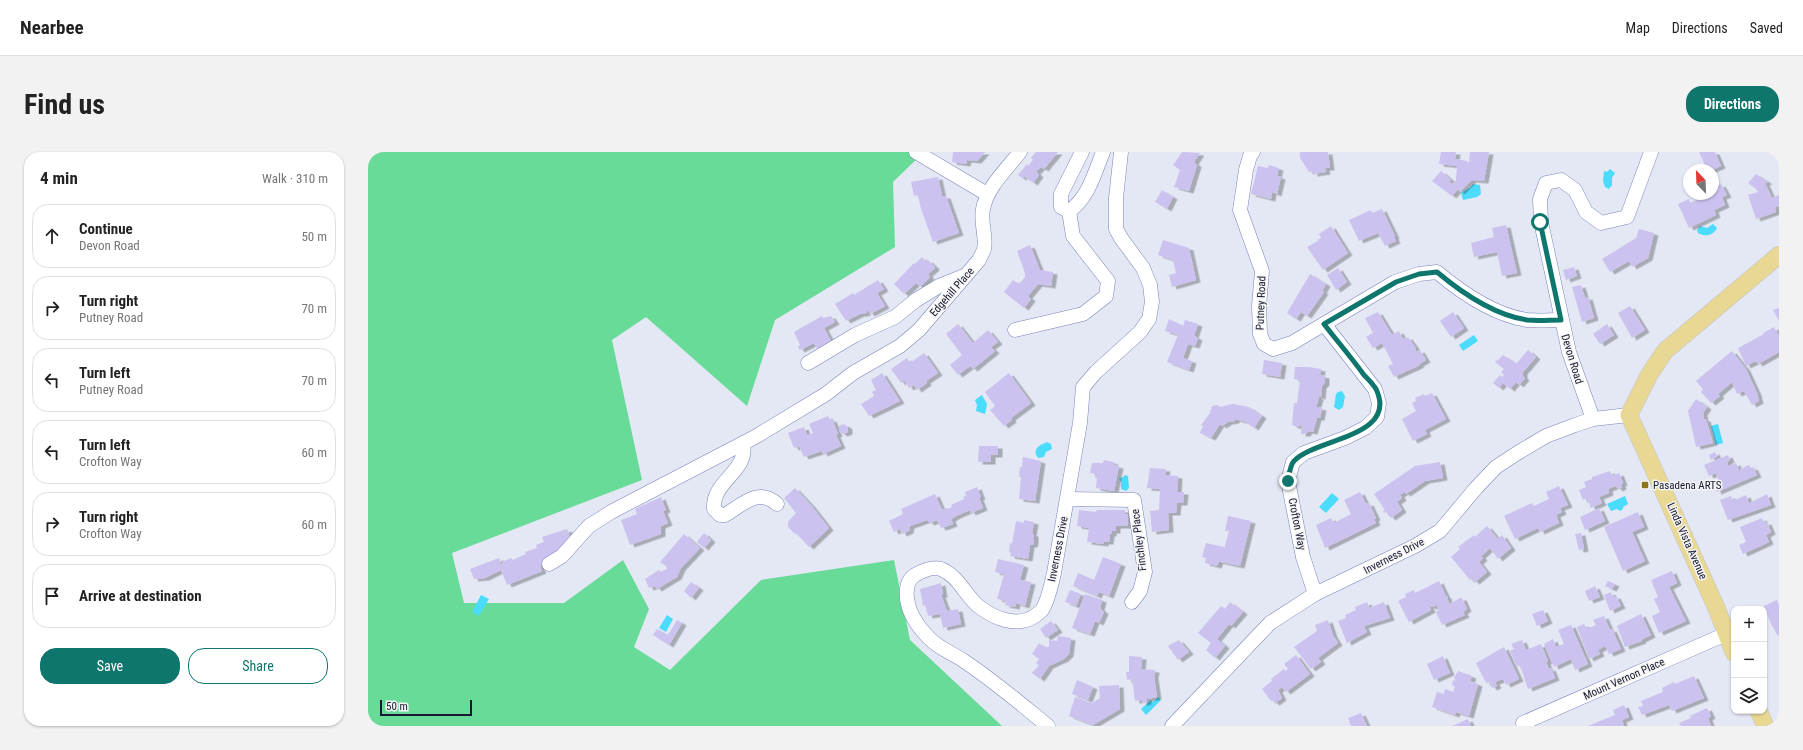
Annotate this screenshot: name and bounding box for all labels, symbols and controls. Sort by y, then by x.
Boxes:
text: Nearbee [20,16,84,39]
text: Map [1626,20,1650,36]
text: Directions [1672,20,1728,36]
text: Saved [1750,20,1783,36]
button: Directions [1686,86,1779,122]
text: Find us [24,88,105,121]
north arrow [1683,164,1719,200]
text: 4 min [40,168,78,188]
text: Walk · 310 m [262,171,328,186]
route start [1531,213,1549,231]
text: Continue [79,220,133,238]
icon: ahead [41,225,63,247]
text: 50 m [301,229,327,244]
text: Devon Road [79,238,140,253]
street label: Edgehill Place [927,265,977,319]
street label: Putney Road [1254,276,1268,330]
text: Turn right [79,292,138,310]
icon: right [41,297,63,319]
text: 70 m [301,301,327,316]
text: Putney Road [79,310,143,325]
street label: Devon Road [1558,332,1586,386]
text: Turn left [79,364,130,382]
icon: left [41,369,63,391]
text: 70 m [301,373,327,388]
text: Putney Road [79,382,143,397]
text: Turn left [79,436,130,454]
icon: left [41,441,63,463]
text: 60 m [301,445,327,460]
text: Crofton Way [79,454,142,469]
route end [1279,472,1297,490]
place label: Pasadena ARTS [1653,479,1722,492]
marker: Pasadena ARTS [1640,480,1650,490]
street label: Crofton Way [1286,497,1309,552]
street label: Linda Vista Avenue [1664,501,1710,581]
text: Turn right [79,508,138,526]
street label: Finchley Place [1129,508,1149,572]
icon: right [41,513,63,535]
street label: Inverness Drive [1045,515,1071,583]
text: 60 m [301,517,327,532]
text: Crofton Way [79,526,142,541]
street label: Inverness Drive [1362,535,1426,577]
icon: arrive [41,585,63,607]
text: Arrive at destination [79,587,202,605]
map controls [1731,606,1767,714]
button: + [1731,606,1767,642]
button: − [1731,642,1767,678]
button: Save [40,648,180,684]
button: Share [188,648,328,684]
street label: Mount Vernon Place [1581,655,1667,703]
button: layers [1731,678,1767,714]
scale bar [380,698,472,717]
text: 50 m [386,700,408,713]

